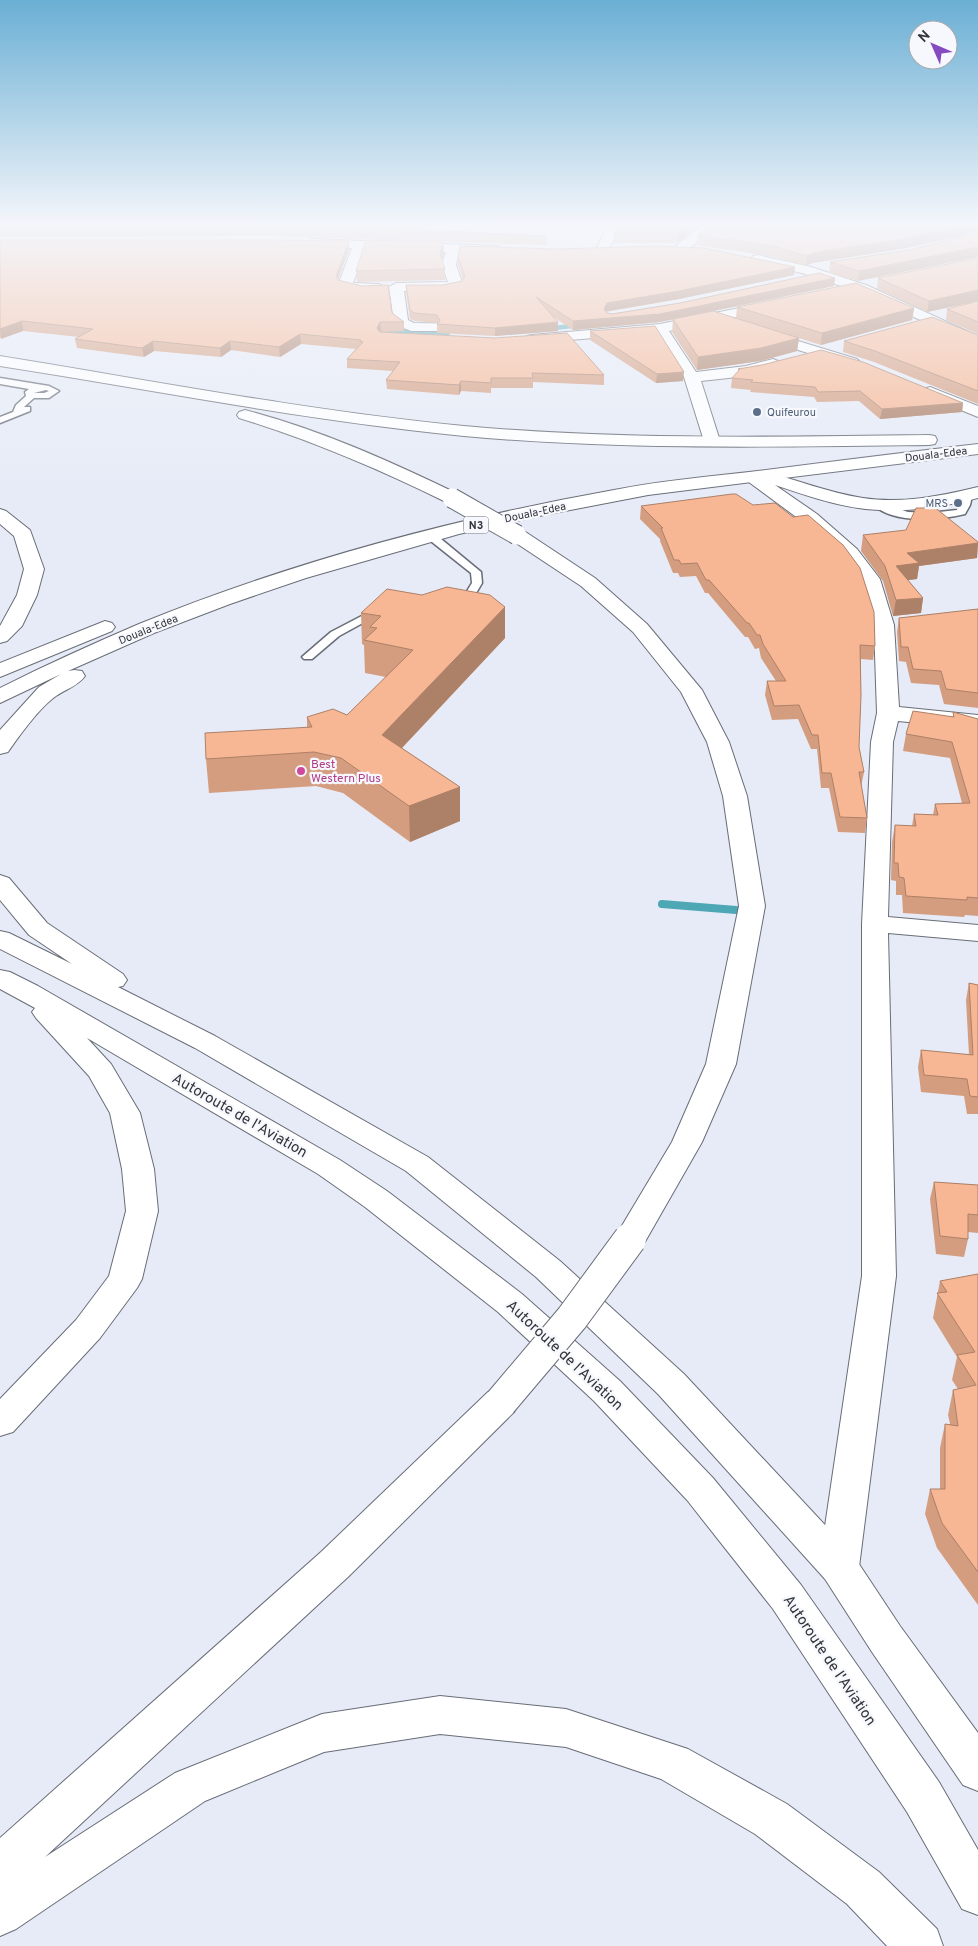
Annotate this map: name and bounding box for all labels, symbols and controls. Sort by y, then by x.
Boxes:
north arrow [908,20,958,70]
text: N [915,27,934,46]
marker: Quifeurou [751,406,763,418]
place label: Quifeurou [767,406,816,420]
street label: Douala-Edea [904,444,968,466]
place label: MRS [925,497,948,511]
marker: MRS [952,497,964,509]
street label: Douala-Edea [503,500,567,526]
road number: N3 [464,516,488,534]
street label: Douala-Edea [117,612,180,648]
place label: Best Western Plus [311,757,381,787]
marker: Best Western Plus [295,765,307,777]
street label: Autoroute de l'Aviation [168,1070,310,1163]
street label: Autoroute de l'Aviation [501,1297,627,1415]
street label: Autoroute de l'Aviation [778,1592,880,1730]

